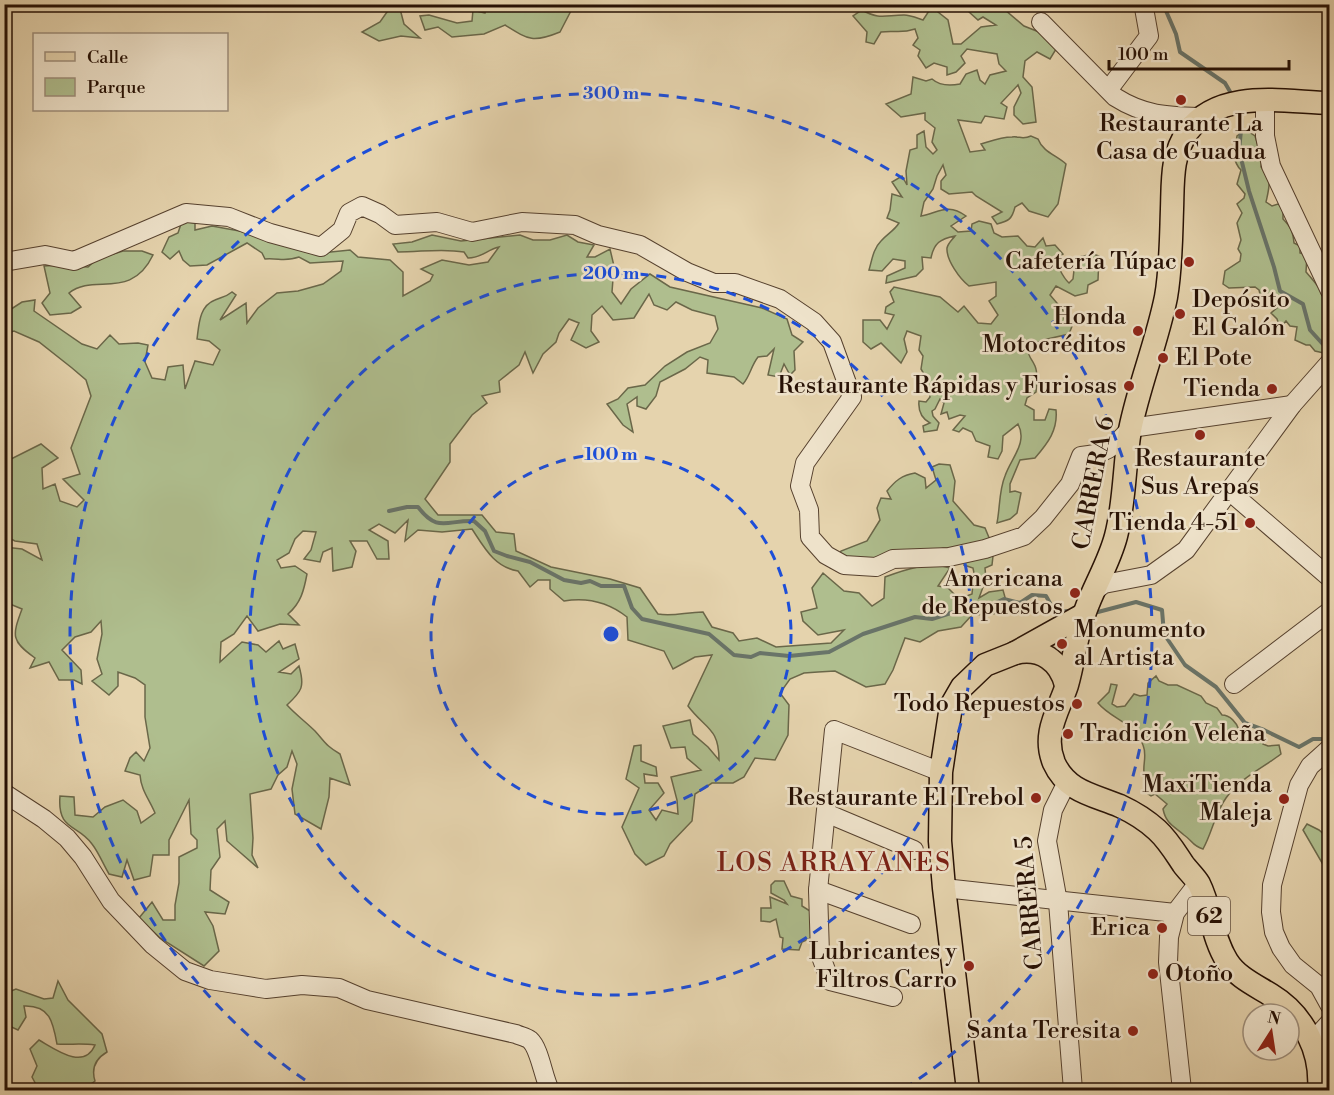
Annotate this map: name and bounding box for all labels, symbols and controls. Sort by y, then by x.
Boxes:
legend [33,33,228,111]
scale bar [1109,33,1289,71]
text: 100 m [1118,43,1169,66]
text: Calle [87,46,128,69]
text: Parque [87,76,146,99]
text: 300 m [583,82,640,105]
marker: Restaurante La Casa de Guadua [1174,93,1188,107]
place label: Restaurante La Casa de Guadua [1096,109,1267,167]
place label: Cafetería Túpac [1005,247,1177,277]
marker: Cafetería Túpac [1182,255,1196,269]
text: 200 m [583,262,640,285]
place label: Depósito El Galón [1192,285,1290,343]
place label: Honda Motocréditos [982,302,1127,360]
marker: Depósito El Galón [1173,307,1187,321]
marker: Honda Motocréditos [1131,324,1145,338]
place label: El Pote [1175,343,1252,373]
marker: El Pote [1156,351,1170,365]
place label: Restaurante Rápidas y Furiosas [777,371,1117,401]
place label: Tienda [1183,374,1261,404]
marker: Restaurante Rápidas y Furiosas [1122,379,1136,393]
marker: Tienda [1265,382,1279,396]
street label: CARRERA 6 [1066,414,1122,552]
marker: Restaurante Sus Arepas [1193,428,1207,442]
text: 100 m [584,443,638,466]
place label: Restaurante Sus Arepas [1134,444,1266,502]
place label: Tienda 4-51 [1109,508,1239,538]
marker: Tienda 4-51 [1243,516,1257,530]
place label: Americana de Repuestos [921,564,1064,622]
marker: Americana de Repuestos [1068,586,1082,600]
place label: Monumento al Artista [1074,615,1206,673]
centre of rings [601,624,621,644]
marker: Monumento al Artista [1055,637,1069,651]
place label: Todo Repuestos [894,689,1065,719]
marker: Todo Repuestos [1070,697,1084,711]
place label: Tradición Veleña [1080,719,1266,749]
marker: Tradición Veleña [1061,727,1075,741]
place label: MaxiTienda Maleja [1142,770,1273,828]
place label: Restaurante El Trebol [787,783,1024,813]
marker: Restaurante El Trebol [1029,791,1043,805]
marker: MaxiTienda Maleja [1277,792,1291,806]
street label: CARRERA 5 [1009,835,1051,971]
district label: LOS ARRAYANES [717,847,951,879]
road number: 62 [1188,897,1230,935]
place label: Erica [1090,913,1151,943]
marker: Erica [1155,921,1169,935]
place label: Lubricantes y Filtros Carro [809,937,957,995]
marker: Lubricantes y Filtros Carro [962,959,976,973]
place label: Otoño [1165,959,1233,989]
marker: Otoño [1146,967,1160,981]
north arrow [1241,1002,1301,1062]
text: N [1266,1007,1283,1029]
place label: Santa Teresita [967,1016,1122,1046]
marker: Santa Teresita [1126,1024,1140,1038]

